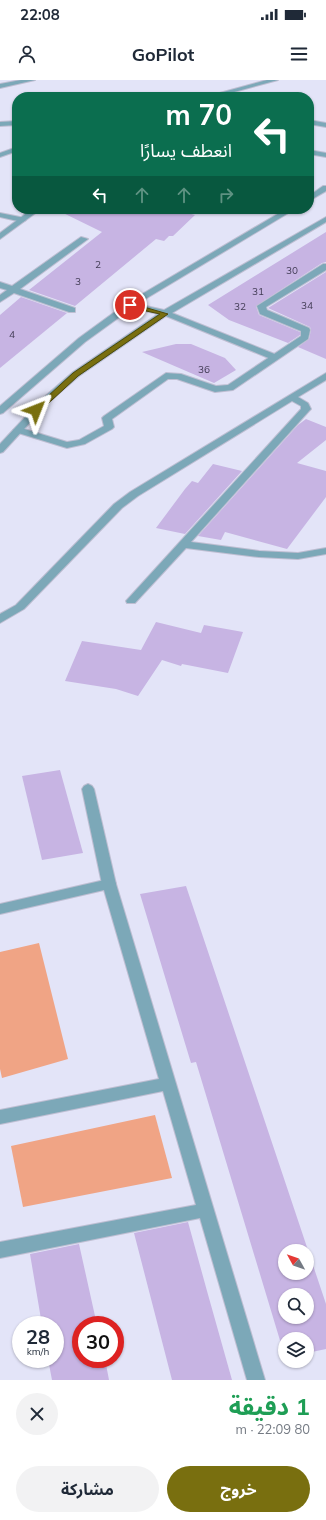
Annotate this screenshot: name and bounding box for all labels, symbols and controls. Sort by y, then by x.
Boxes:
text: 22:08 [20,5,60,24]
icon: person [16,43,38,65]
text: GoPilot [132,43,194,66]
icon: menu [288,43,310,65]
text: 70 m [166,97,232,132]
icon: left [246,108,298,160]
text: انعطف يسارًا [140,139,232,162]
icon: left [89,184,111,206]
icon: ahead [131,184,153,206]
icon: ahead [173,184,195,206]
icon: right [215,184,237,206]
house number: 2 [95,258,101,271]
house number: 30 [286,264,298,277]
house number: 3 [75,275,81,288]
house number: 31 [252,285,264,298]
pin [113,288,147,322]
icon: arrive [119,294,141,316]
house number: 34 [301,299,313,312]
house number: 32 [234,300,246,313]
house number: 4 [9,328,15,341]
house number: 36 [198,363,210,376]
position arrow [15,389,57,431]
north arrow [278,1244,314,1280]
map controls [278,1244,314,1368]
button: search [278,1288,314,1324]
speed limit sign: 30 [72,1316,124,1368]
text: 28 [26,1324,50,1349]
button: layers [278,1332,314,1368]
text: km/h [27,1345,49,1358]
text: 1 دقيقة [229,1391,310,1421]
button: close [16,1393,58,1435]
text: 80 m · 22:09 [236,1421,310,1437]
button: مشاركة [16,1466,159,1512]
button: خروج [167,1466,310,1512]

